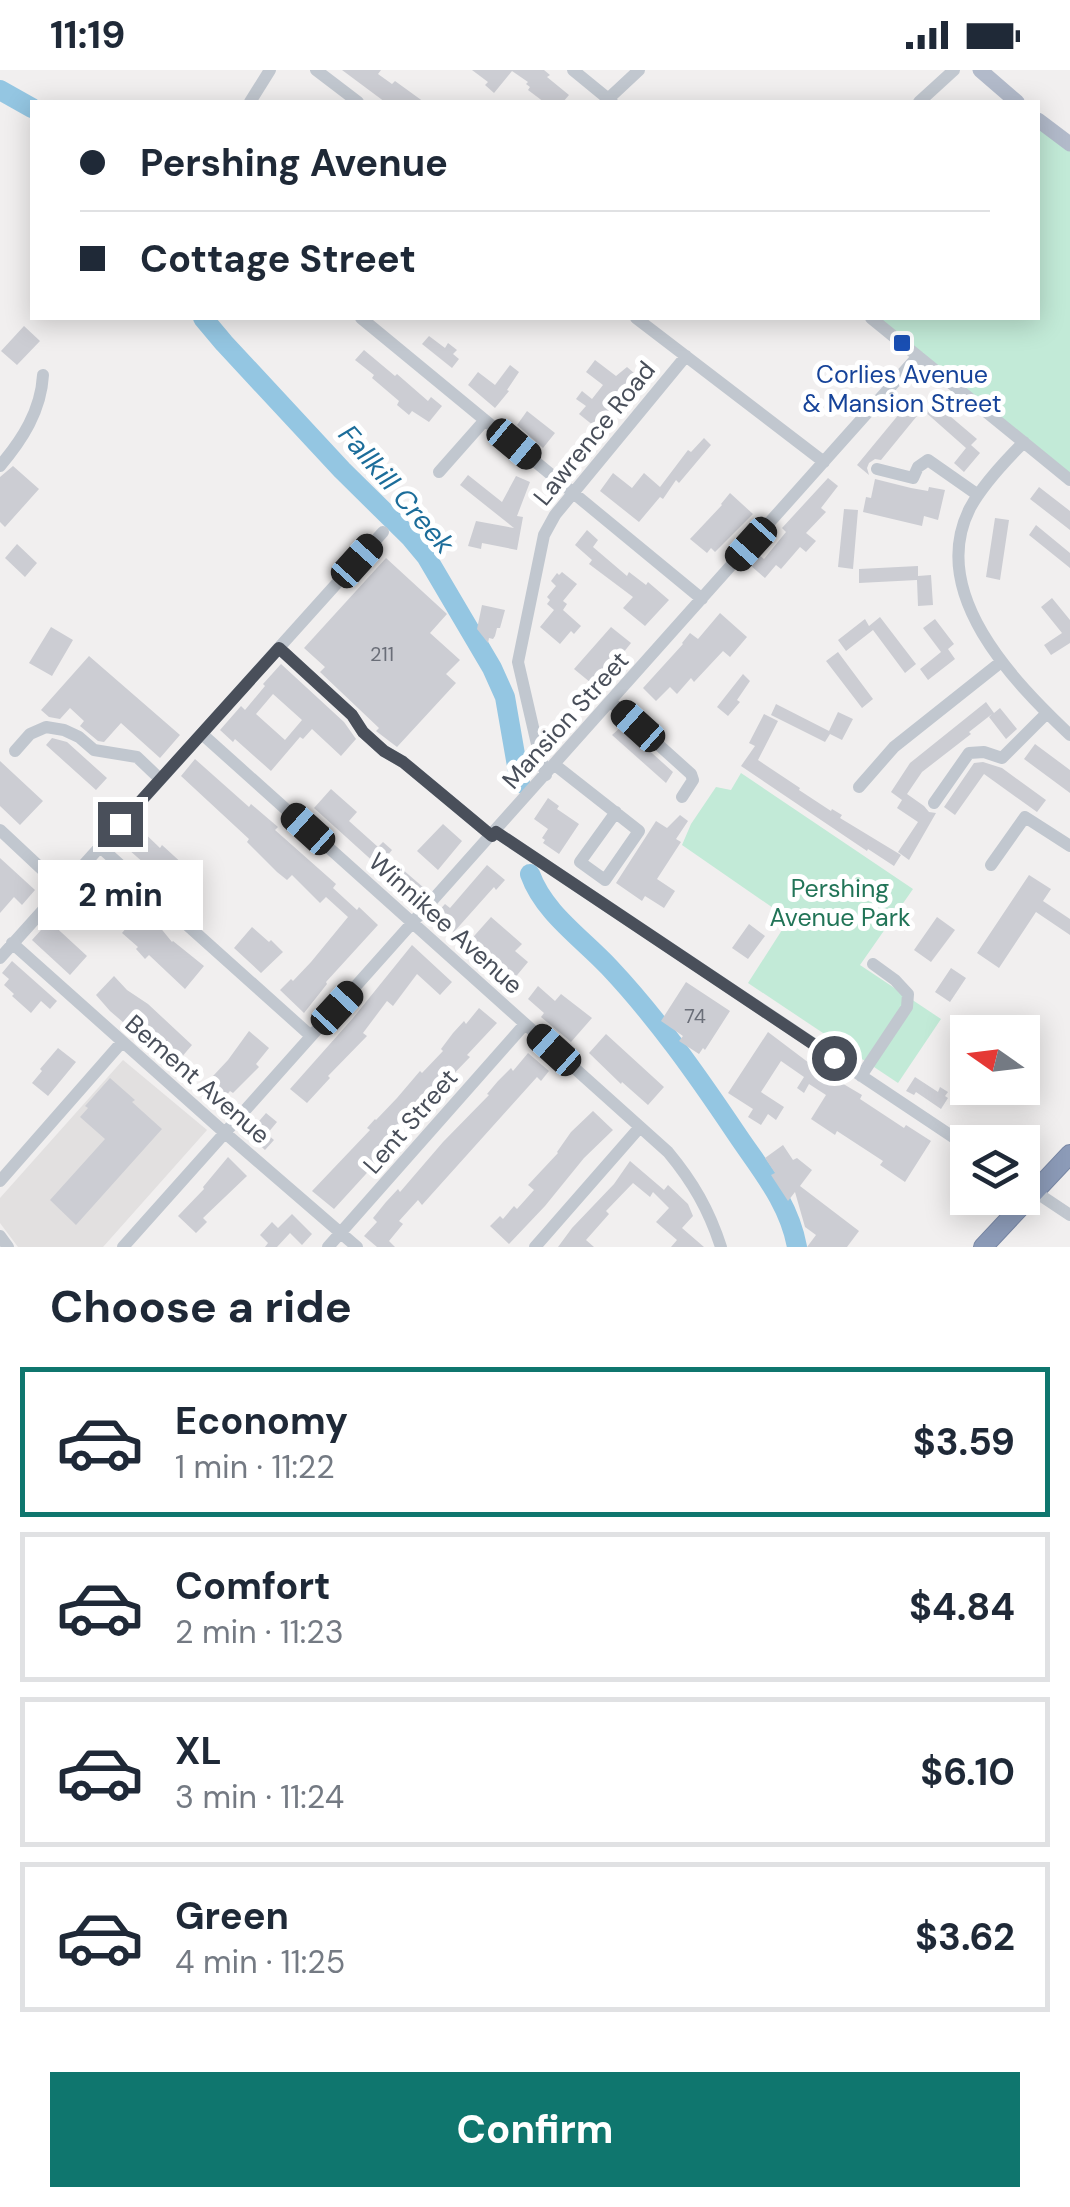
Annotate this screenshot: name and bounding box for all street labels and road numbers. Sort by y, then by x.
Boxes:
street label: Lawrence Road [526,354,663,512]
street label: Mansion Street [495,645,636,796]
street label: Winnikee Avenue [362,845,530,1001]
street label: Bement Avenue [118,1007,277,1151]
street label: Lent Street [356,1062,465,1181]

